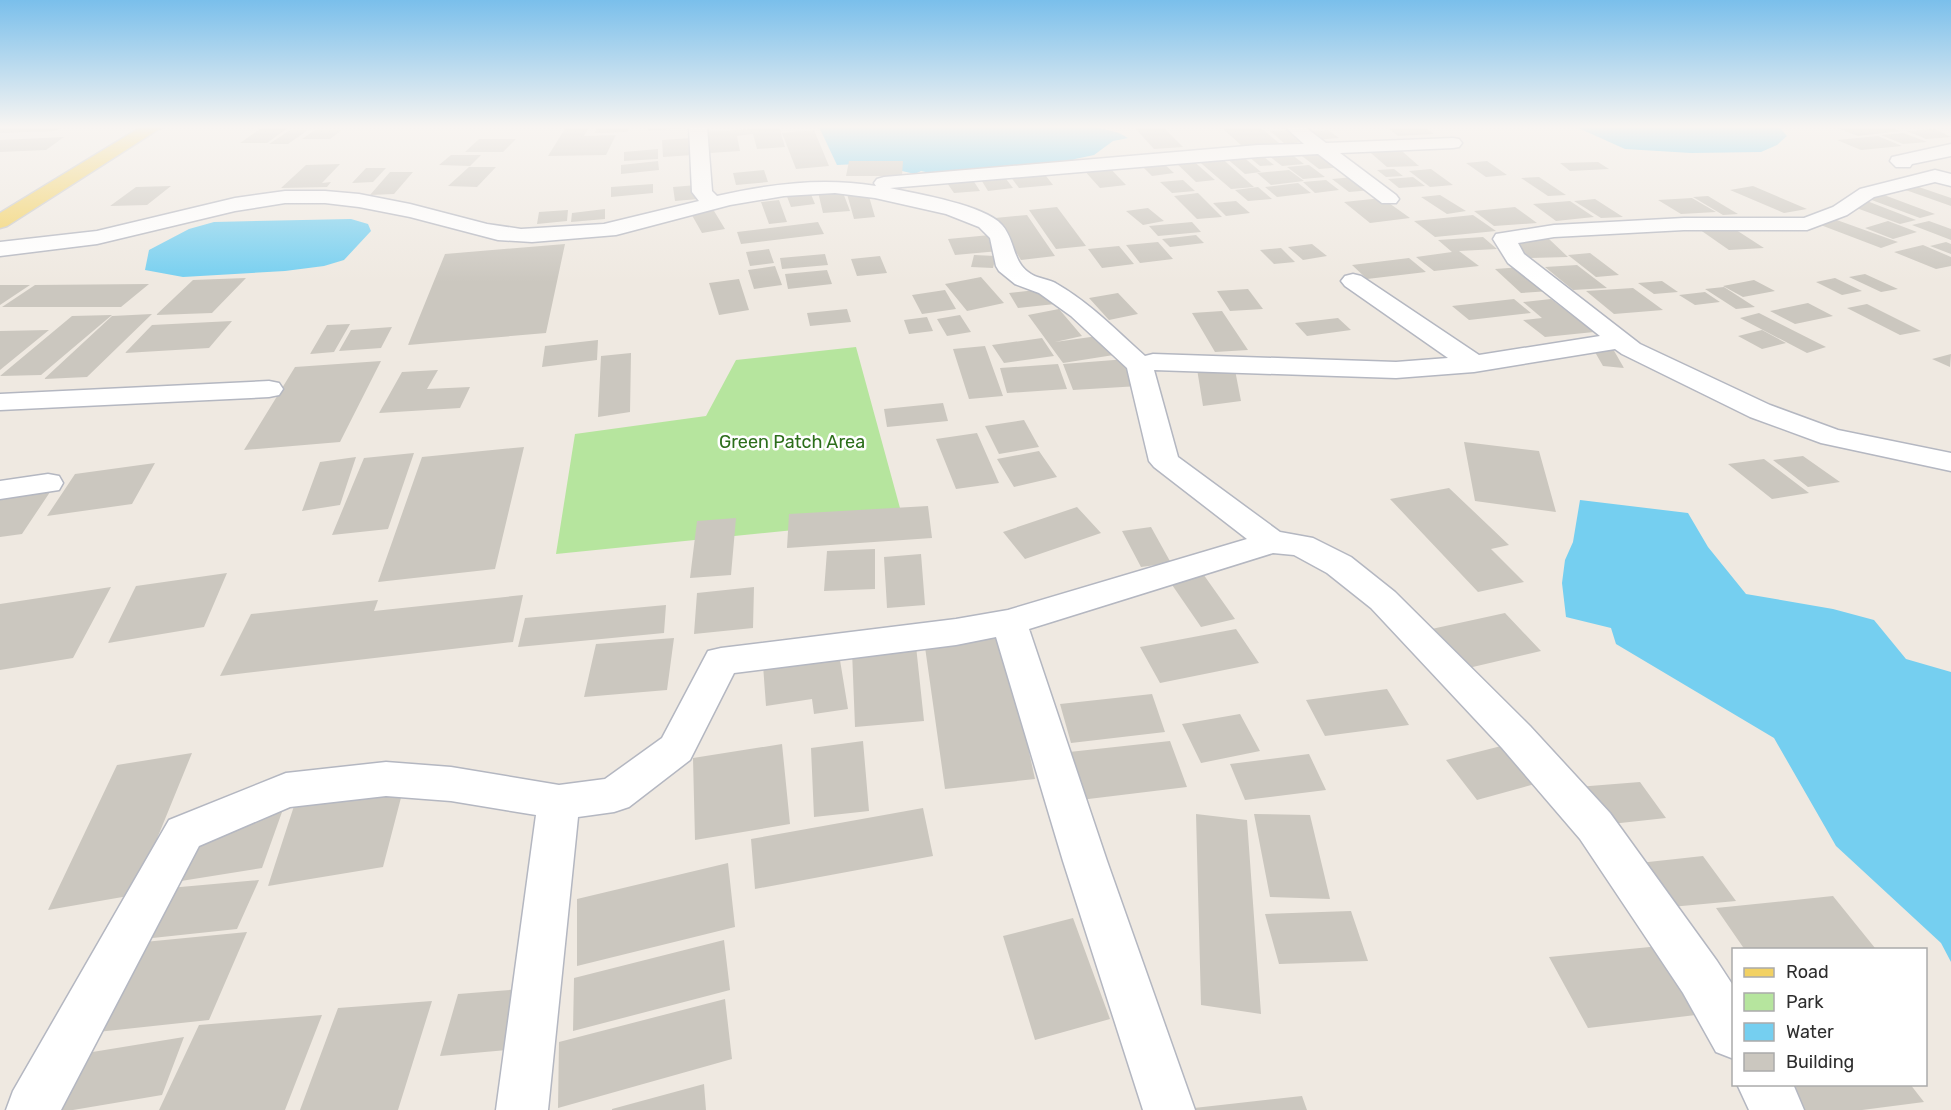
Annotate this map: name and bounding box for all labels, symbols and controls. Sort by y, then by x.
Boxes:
park label: Green Patch Area [719,431,865,453]
legend [1732,948,1927,1086]
text: Road [1786,961,1829,983]
text: Park [1786,991,1824,1013]
text: Water [1786,1021,1834,1043]
text: Building [1786,1051,1854,1073]

